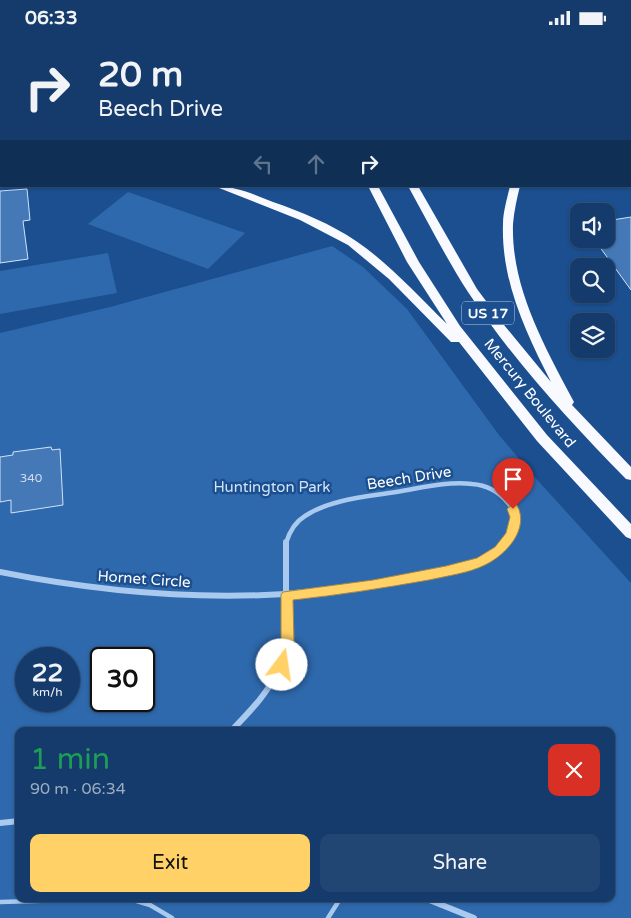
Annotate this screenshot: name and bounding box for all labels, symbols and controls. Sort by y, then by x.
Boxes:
text: 06:33 [25,7,78,29]
text: 20 m [98,54,183,96]
icon: right [15,55,80,120]
text: Beech Drive [98,96,223,122]
icon: left [249,150,277,178]
icon: ahead [302,150,330,178]
icon: right [355,150,383,178]
map controls [570,203,615,358]
button: sound [570,203,615,248]
button: search [570,258,615,303]
road number: US 17 [462,301,514,325]
button: layers [570,313,615,358]
street label: Mercury Boulevard [480,335,580,451]
pin [492,458,534,509]
street label: Beech Drive [365,462,453,494]
icon: arrive [499,465,527,493]
house number: 340 [20,471,43,485]
park label: Huntington Park [213,478,331,496]
street label: Hornet Circle [97,567,191,591]
position arrow [255,638,307,690]
speed limit sign: 30 [90,647,155,712]
text: 22 [32,658,63,688]
text: km/h [32,685,63,699]
text: 1 min [30,741,110,778]
button: close [548,744,600,796]
text: 90 m · 06:34 [30,779,126,799]
button: Exit [30,834,310,892]
button: Share [320,834,600,892]

